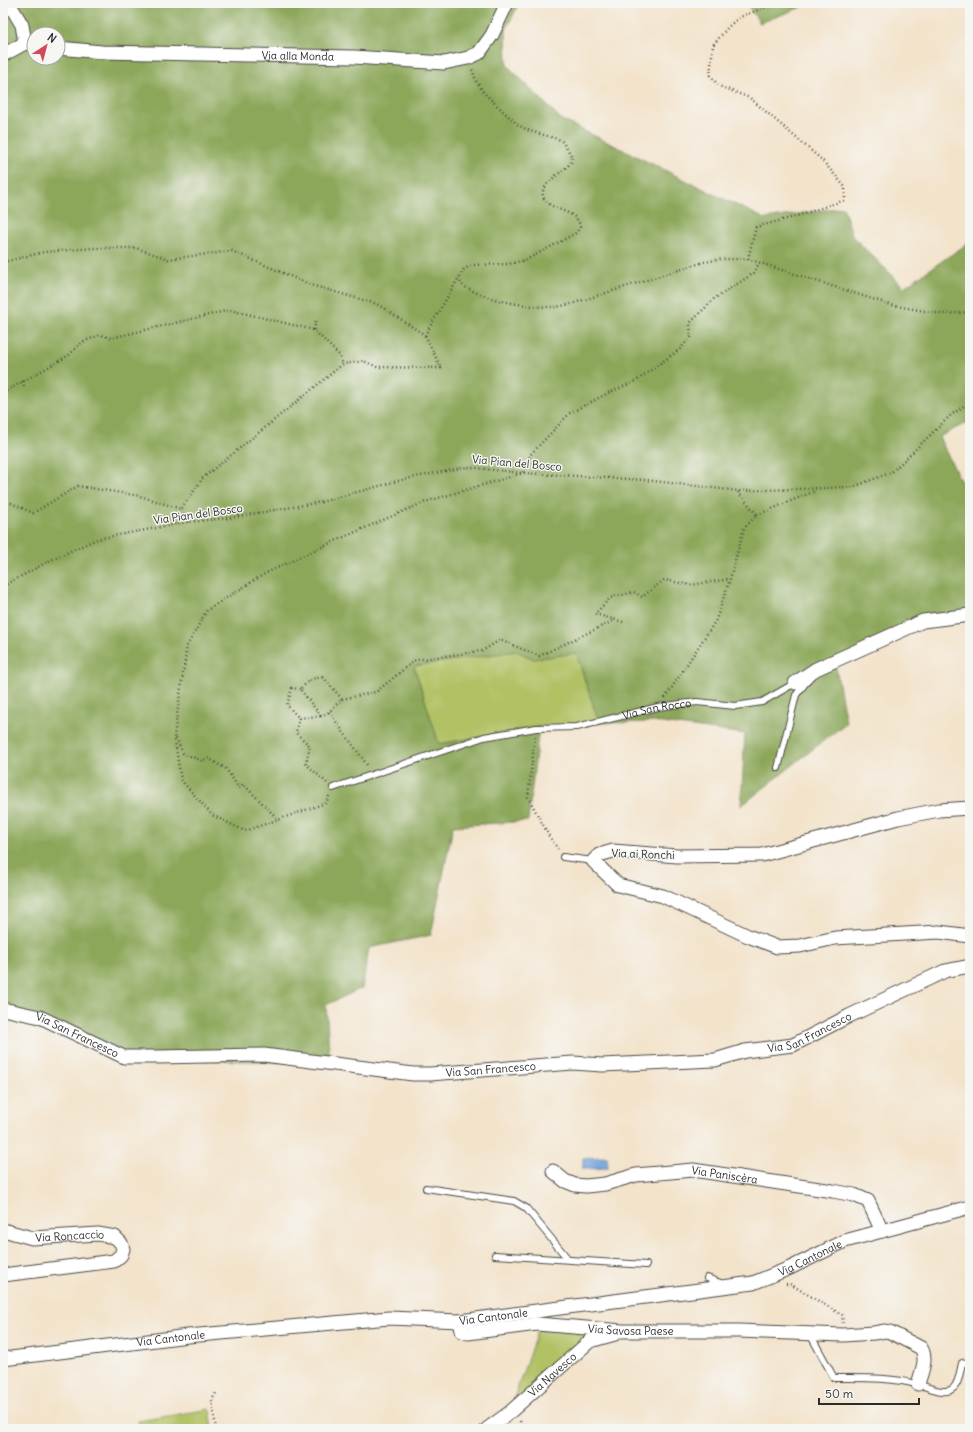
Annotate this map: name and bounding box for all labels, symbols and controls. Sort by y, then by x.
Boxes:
north arrow [26,26,66,66]
text: N [45,30,59,46]
street label: Via alla Monda [261,48,334,64]
street label: Via Pian del Bosco [472,452,562,474]
street label: Via Pian del Bosco [152,501,244,527]
street label: Via San Rocco [621,696,692,723]
street label: Via ai Ronchi [611,846,675,862]
street label: Via San Francesco [35,1009,121,1060]
street label: Via San Francesco [767,1009,854,1055]
street label: Via San Francesco [445,1059,536,1080]
street label: Via Paniscèra [691,1163,759,1187]
street label: Via Roncaccio [35,1227,106,1245]
street label: Via Cantonale [776,1237,844,1279]
street label: Via Cantonale [458,1305,529,1328]
street label: Via Savosa Paese [587,1321,673,1338]
street label: Via Cantonale [136,1328,206,1349]
street label: Via Navesco [525,1349,579,1400]
scale bar [819,1380,919,1406]
text: 50 m [825,1386,854,1401]

